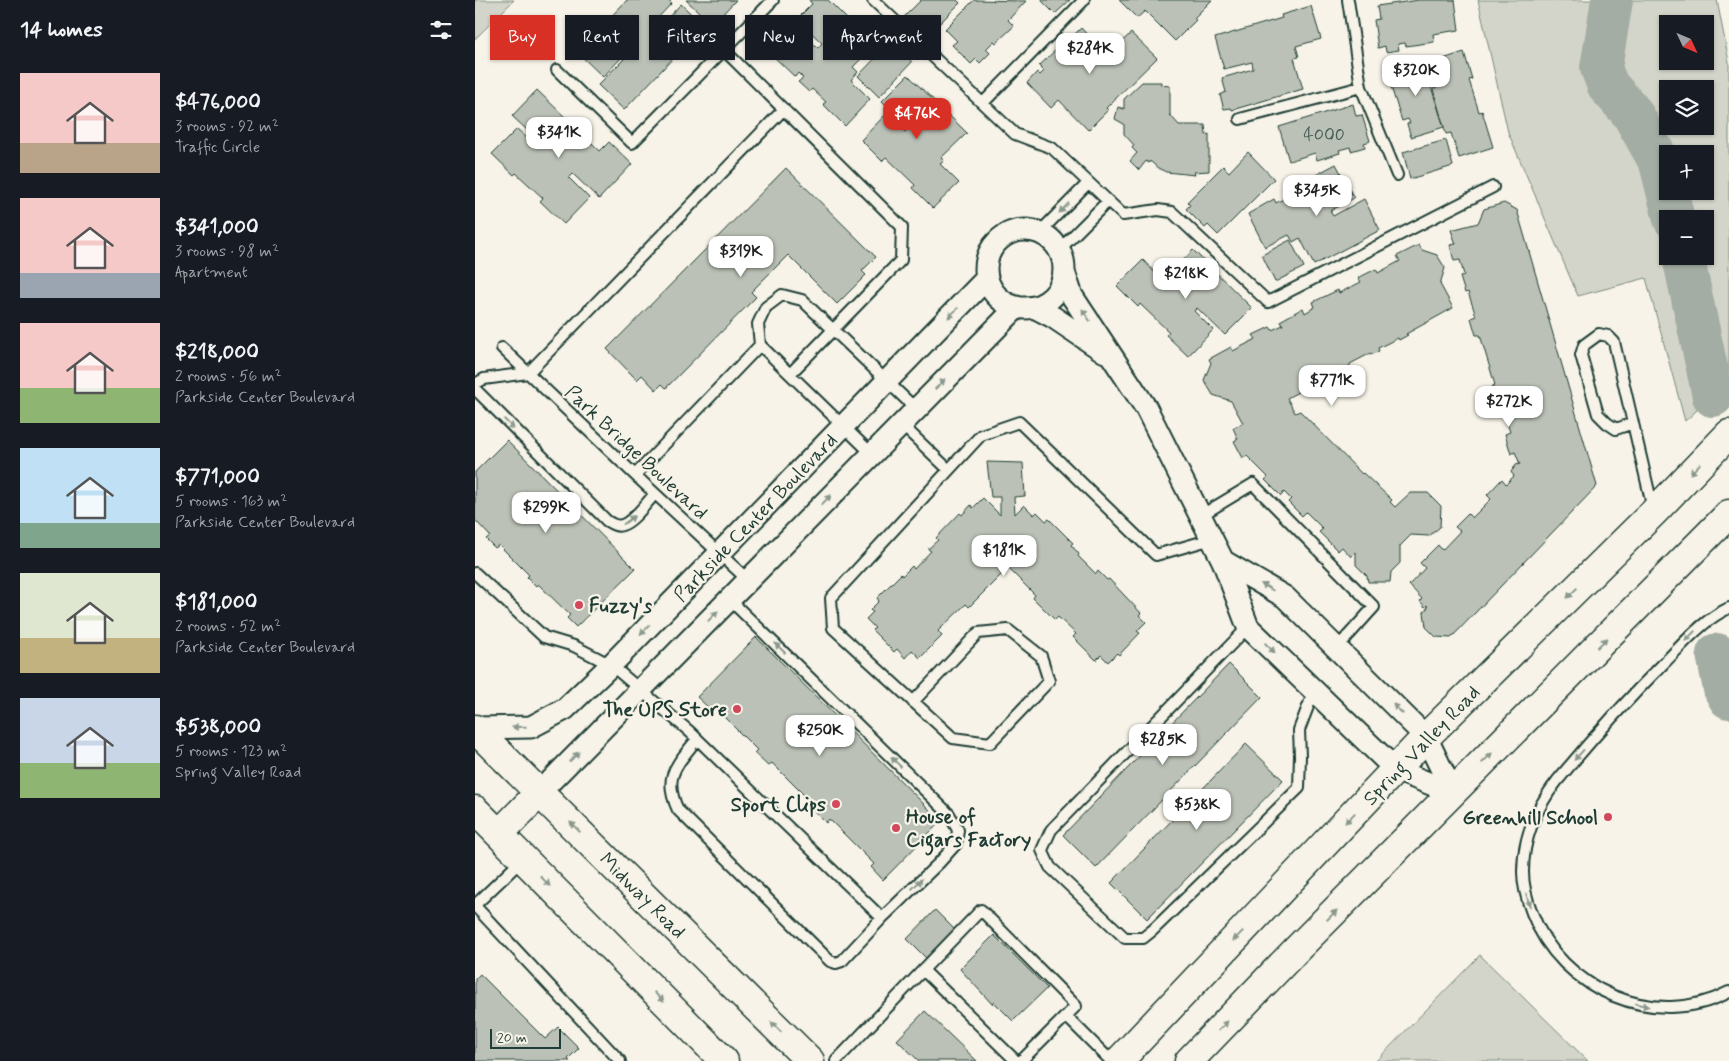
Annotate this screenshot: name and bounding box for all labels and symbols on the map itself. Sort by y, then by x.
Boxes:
north arrow [1659,15,1714,70]
pin: $284K [1055,32,1125,75]
pin: $320K [1381,54,1451,97]
pin: $476K [882,98,952,140]
pin: $341K [524,116,594,159]
house number: 4000 [1303,123,1345,147]
pin: $345K [1282,174,1352,217]
one-way arrow [1058,202,1070,214]
pin: $319K [706,236,776,278]
pin: $218K [1151,258,1221,300]
one-way arrow [948,307,960,319]
one-way arrow [1081,308,1091,322]
pin: $771K [1297,364,1367,407]
one-way arrow [934,379,946,391]
street label: Park Bridge Boulevard [559,380,713,526]
pin: $272K [1474,386,1544,428]
one-way arrow [503,418,515,430]
street label: Parkside Center Boulevard [668,428,844,608]
one-way arrow [1689,463,1701,475]
pin: $299K [511,492,581,534]
one-way arrow [820,495,832,507]
one-way arrow [622,515,636,525]
pin: $181K [969,534,1039,577]
one-way arrow [1261,582,1274,591]
one-way arrow [1566,587,1578,599]
place label: Fuzzy's [589,593,652,620]
marker: Fuzzy's [573,599,585,611]
one-way arrow [706,611,718,623]
one-way arrow [639,624,651,636]
one-way arrow [1684,630,1696,642]
one-way arrow [1595,637,1607,649]
one-way arrow [774,642,786,654]
one-way arrow [1264,642,1276,654]
street label: Spring Valley Road [1358,680,1488,814]
place label: The UPS Store [603,697,727,724]
marker: The UPS Store [731,703,743,715]
one-way arrow [1393,704,1405,716]
pin: $250K [785,714,855,757]
one-way arrow [511,723,527,731]
pin: $285K [1128,724,1198,766]
one-way arrow [1573,748,1585,760]
one-way arrow [568,751,580,763]
one-way arrow [1481,753,1493,765]
one-way arrow [890,756,902,768]
pin: $538K [1162,788,1232,831]
place label: Sport Clips [731,792,826,819]
marker: Sport Clips [830,798,842,810]
place label: House of Cigars Factory [906,804,1031,856]
place label: Greenhill School [1463,805,1598,832]
marker: Greenhill School [1602,811,1614,823]
one-way arrow [1344,812,1356,824]
one-way arrow [570,821,582,833]
marker: House of Cigars Factory [890,822,902,834]
street label: Midway Road [593,847,691,945]
one-way arrow [539,875,551,887]
one-way arrow [911,878,923,890]
one-way arrow [1525,893,1533,908]
one-way arrow [1326,909,1338,921]
one-way arrow [1232,929,1244,941]
one-way arrow [653,991,665,1003]
one-way arrow [1634,1001,1649,1009]
one-way arrow [1217,1020,1229,1032]
one-way arrow [770,1021,782,1033]
scale bar [490,1026,561,1049]

